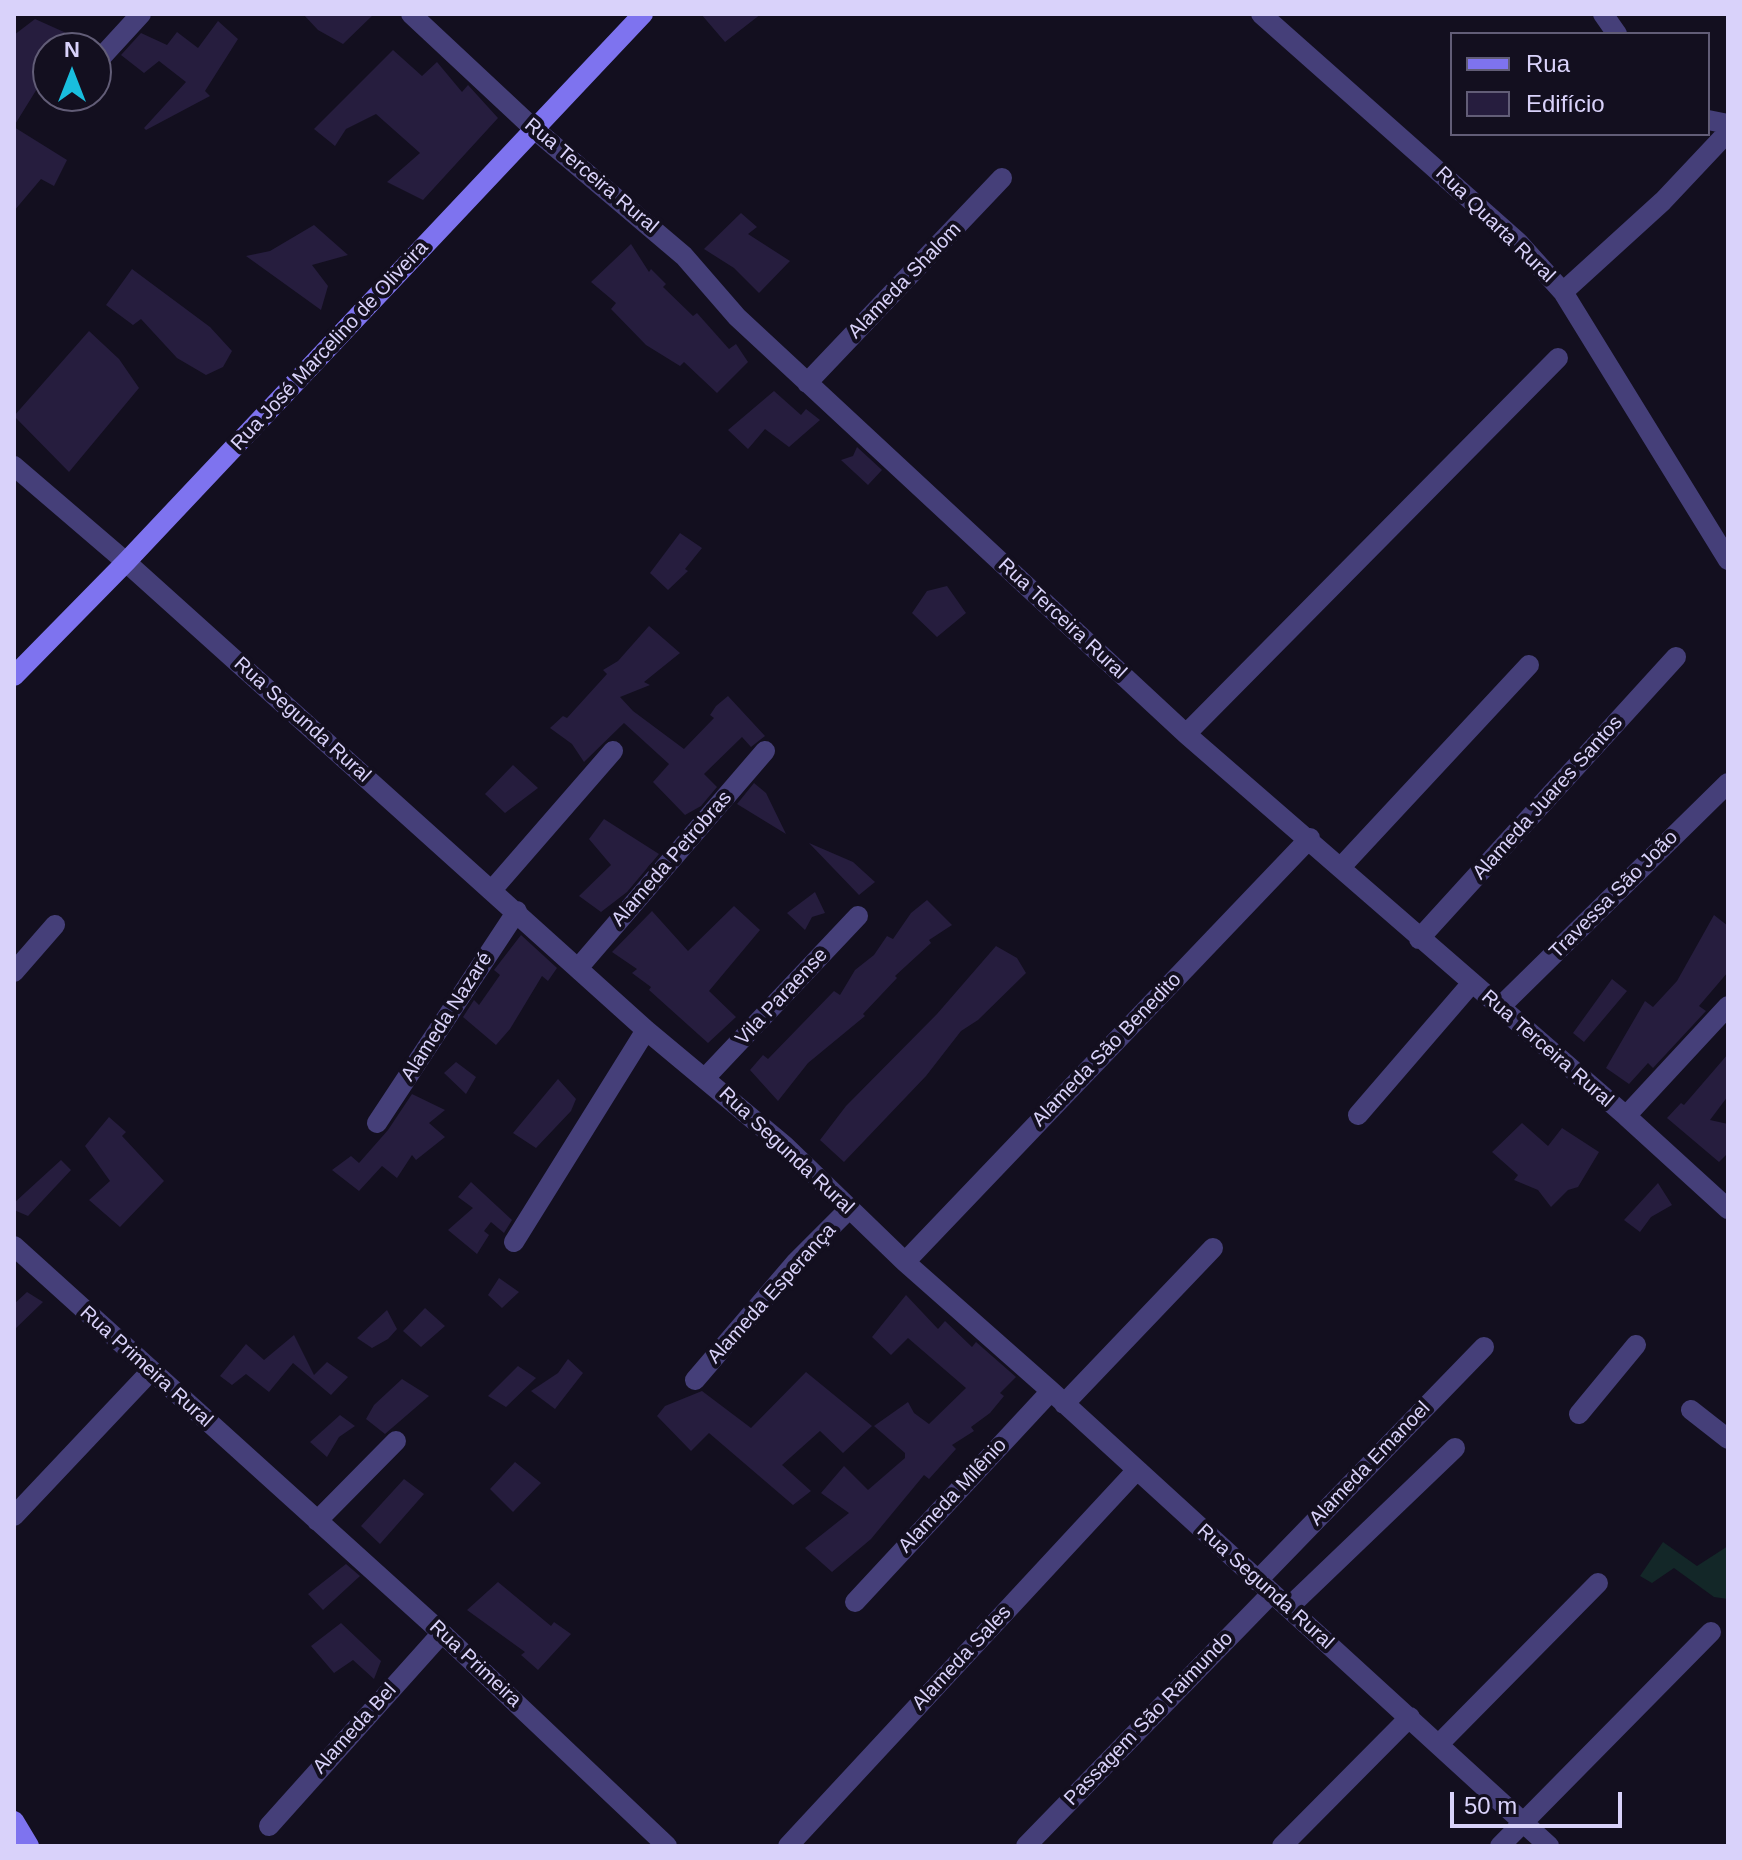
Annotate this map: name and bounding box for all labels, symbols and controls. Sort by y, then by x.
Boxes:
north arrow [32,32,112,112]
legend [1450,32,1710,136]
text: N [64,37,80,62]
text: Rua [1526,50,1570,77]
text: Edifício [1526,90,1605,117]
street label: Rua Terceira Rural [519,113,663,239]
street label: Rua Quarta Rural [1430,162,1560,288]
street label: Alameda Shalom [843,218,967,344]
street label: Rua José Marcelino de Oliveira [226,236,434,456]
street label: Rua Terceira Rural [993,553,1131,685]
street label: Rua Segunda Rural [229,652,375,788]
street label: Alameda Juares Santos [1468,711,1628,885]
street label: Alameda Petrobras [607,787,737,931]
street label: Travessa São João [1545,826,1683,964]
street label: Vila Paraense [731,943,833,1051]
street label: Alameda Nazaré [396,948,498,1086]
street label: Alameda São Benedito [1027,968,1187,1132]
street label: Rua Terceira Rural [1476,985,1618,1113]
street label: Rua Segunda Rural [714,1082,858,1220]
street label: Alameda Esperança [703,1219,841,1369]
street label: Rua Primeira Rural [75,1301,217,1433]
street label: Alameda Emanoel [1305,1397,1435,1531]
street label: Alameda Milênio [894,1434,1012,1558]
street label: Rua Segunda Rural [1192,1519,1338,1655]
street label: Alameda Sales [907,1601,1017,1715]
street label: Rua Primeira [424,1615,526,1713]
street label: Passagem São Raimundo [1060,1627,1238,1811]
street label: Alameda Bel [308,1679,402,1779]
scale bar [1454,1776,1626,1826]
text: 50 m [1464,1792,1517,1819]

